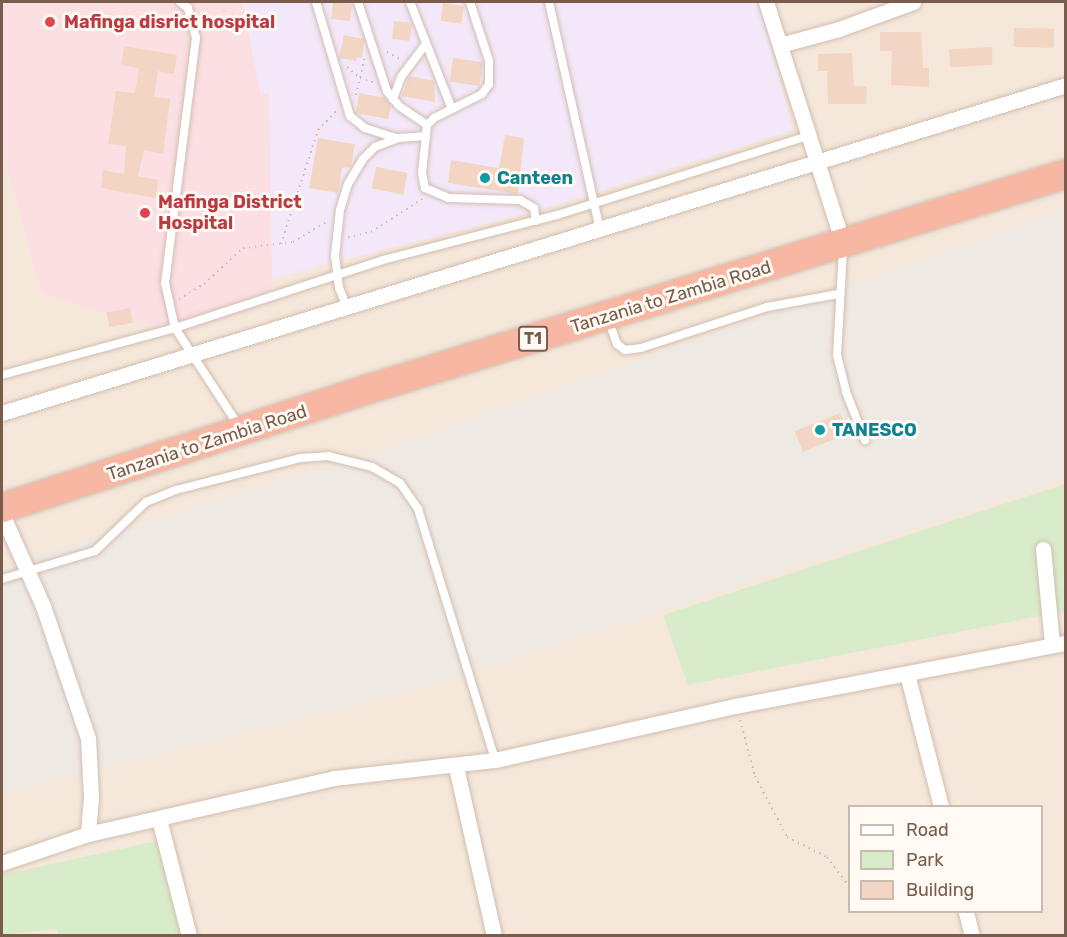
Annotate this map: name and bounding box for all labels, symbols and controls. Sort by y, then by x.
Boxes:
place label: Mafinga disrict hospital [64,11,275,33]
marker: Mafinga disrict hospital [41,13,59,31]
place label: Canteen [497,167,573,189]
marker: Canteen [478,171,492,185]
place label: Mafinga District Hospital [158,192,302,234]
marker: Mafinga District Hospital [136,204,154,222]
street label: Tanzania to Zambia Road [568,256,774,338]
road number: T1 [518,326,548,352]
street label: Tanzania to Zambia Road [104,400,310,486]
place label: TANESCO [832,419,917,441]
marker: TANESCO [813,423,827,437]
legend [848,805,1043,913]
text: Road [906,819,949,841]
text: Park [906,849,943,871]
text: Building [906,879,974,901]

